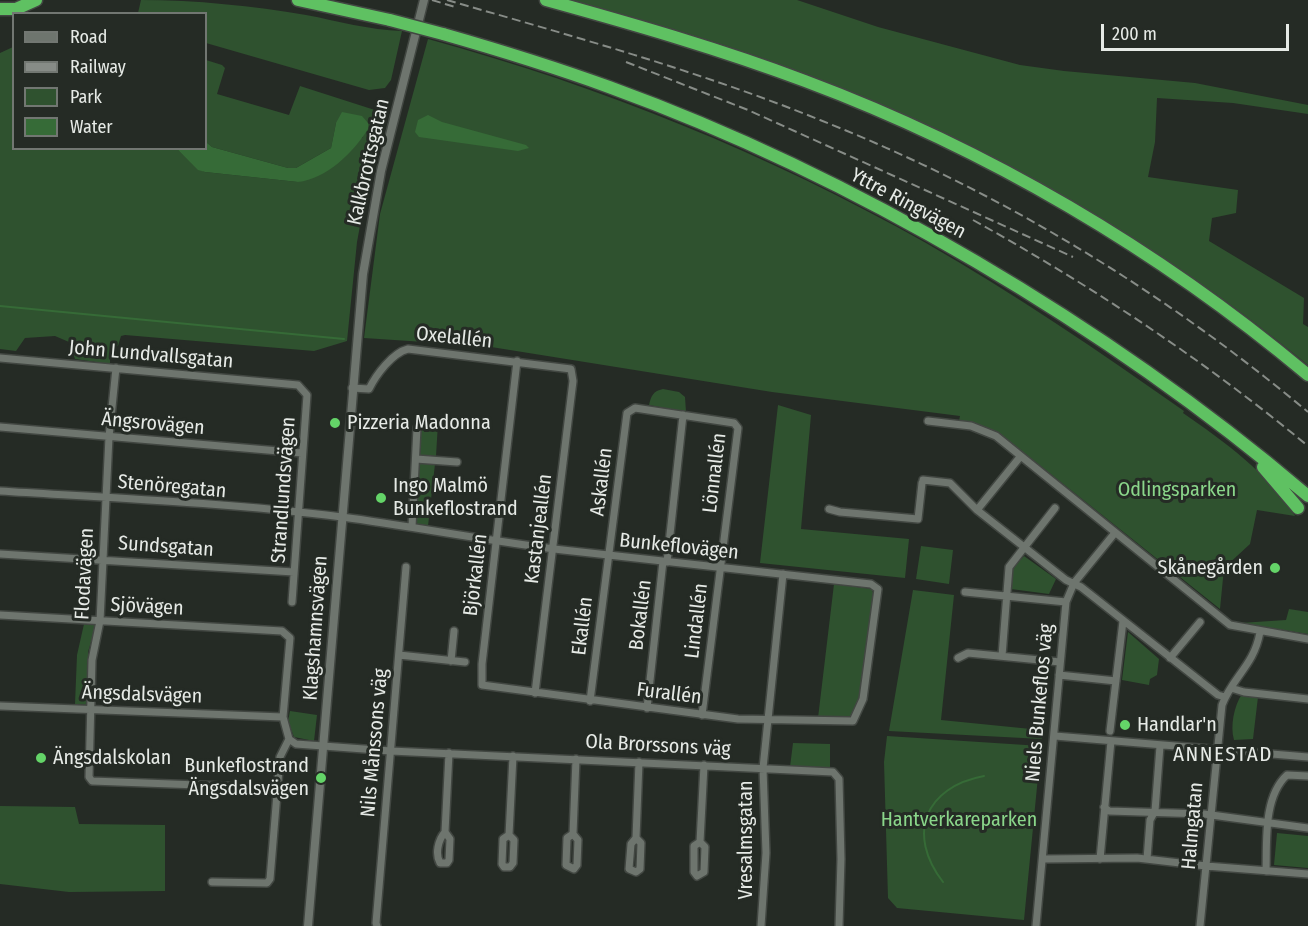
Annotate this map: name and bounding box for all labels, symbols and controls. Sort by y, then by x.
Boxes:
legend [12,12,207,150]
scale bar [1104,12,1292,50]
text: 200 m [1112,23,1157,45]
text: Road [70,26,107,48]
text: Railway [70,56,126,78]
text: Park [70,86,102,108]
street label: Kalkbrottsgatan [343,96,395,228]
text: Water [70,116,113,138]
street label: Yttre Ringvägen [846,164,970,244]
street label: Oxelallén [415,322,493,354]
street label: John Lundvallsgatan [68,336,234,374]
street label: Ängsrovägen [100,408,206,440]
place label: Pizzeria Madonna [347,411,491,435]
street label: Strandlundsvägen [267,416,301,564]
marker: Pizzeria Madonna [328,416,342,430]
street label: Lönnallén [698,432,732,514]
street label: Askallén [586,447,618,517]
street label: Stenöregatan [117,470,227,504]
street label: Kastanjeallén [520,473,558,585]
place label: Ingo Malmö Bunkeflostrand [393,474,518,521]
park label: Odlingsparken [1118,478,1236,502]
marker: Ingo Malmö Bunkeflostrand [374,491,388,505]
street label: Flodavägen [71,527,99,621]
street label: Bunkeflovägen [618,529,740,565]
street label: Sundsgatan [117,532,215,562]
street label: Björkallén [459,532,493,618]
street label: Klagshamnsvägen [299,555,333,701]
place label: Skånegården [1157,556,1263,580]
marker: Skånegården [1268,561,1282,575]
street label: Bokallén [625,578,657,652]
street label: Lindallén [680,582,714,660]
street label: Sjövägen [110,593,184,621]
street label: Ekallén [568,595,598,657]
street label: Niels Bunkeflos väg [1021,623,1059,783]
street label: Nils Månssons väg [357,668,393,818]
street label: Furallén [635,678,703,710]
street label: Ängsdalsvägen [81,681,203,709]
place label: Handlar'n [1137,713,1217,737]
marker: Handlar'n [1118,718,1132,732]
street label: Ola Brorssons väg [585,730,731,762]
district label: ANNESTAD [1173,742,1273,768]
place label: Ängsdalskolan [53,746,171,770]
marker: Ängsdalskolan [34,751,48,765]
place label: Bunkeflostrand Ängsdalsvägen [184,754,309,801]
marker: Bunkeflostrand Ängsdalsvägen [314,771,328,785]
street label: Vresalmsgatan [734,780,758,900]
street label: Halmgatan [1177,781,1209,871]
park label: Hantverkareparken [881,808,1037,832]

